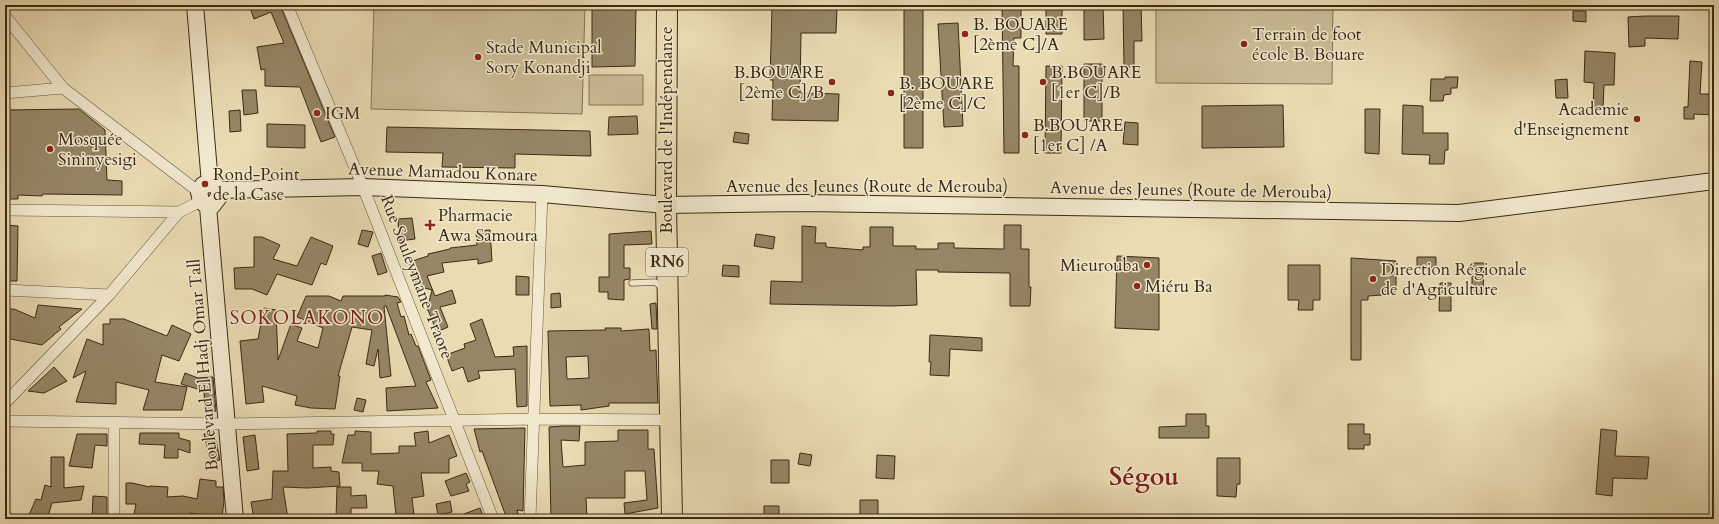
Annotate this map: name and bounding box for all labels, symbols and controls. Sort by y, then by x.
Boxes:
place label: B. BOUARE [2ème C]/A [973,13,1068,56]
place label: Terrain de foot école B. Bouare [1252,23,1365,66]
street label: Boulevard de l'Indépendance [655,26,678,234]
marker: B. BOUARE [2ème C]/A [960,29,970,39]
place label: Stade Municipal Sory Konandji [486,36,602,79]
marker: Terrain de foot école B. Bouare [1239,39,1249,49]
marker: Stade Municipal Sory Konandji [473,52,483,62]
place label: B.BOUARE [2ème C]/B [734,61,824,104]
place label: B.BOUARE [1er C]/B [1051,61,1141,104]
place label: B. BOUARE [2ème C]/C [899,72,994,115]
marker: B.BOUARE [2ème C]/B [827,77,837,87]
marker: B.BOUARE [1er C]/B [1038,77,1048,87]
marker: B. BOUARE [2ème C]/C [886,88,896,98]
place label: Academie d'Enseignement [1514,98,1630,141]
place label: IGM [325,102,360,125]
marker: IGM [312,108,322,118]
place label: B.BOUARE [1er C] /A [1033,114,1123,157]
marker: Academie d'Enseignement [1632,114,1642,124]
place label: Mosquée Sininyesigi [58,128,137,171]
marker: B.BOUARE [1er C] /A [1020,130,1030,140]
marker: Mosquée Sininyesigi [45,144,55,154]
street label: Avenue Mamadou Konare [348,157,538,187]
place label: Rond-Point de la Case [213,163,300,206]
street label: Avenue des Jeunes (Route de Merouba) [726,175,1008,198]
street label: Avenue des Jeunes (Route de Merouba) [1050,176,1332,204]
marker: Rond-Point de la Case [200,179,210,189]
street label: Rue Souleymane Traore [375,192,459,362]
place label: Pharmacie Awa Samoura [438,204,539,247]
marker: Pharmacie Awa Samoura [425,220,435,230]
road number: RN6 [646,248,688,276]
place label: Mieurouba [1060,254,1140,277]
street label: Boulevard El Hadj Omar Tall [182,257,224,472]
place label: Direction Régionale de d'Agriculture [1381,258,1527,301]
marker: Mieurouba [1142,260,1152,270]
marker: Direction Régionale de d'Agriculture [1368,274,1378,284]
place label: Miéru Ba [1145,275,1213,298]
marker: Miéru Ba [1132,281,1142,291]
district label: SOKOLAKONO [230,305,384,331]
district label: Ségou [1109,460,1179,494]

